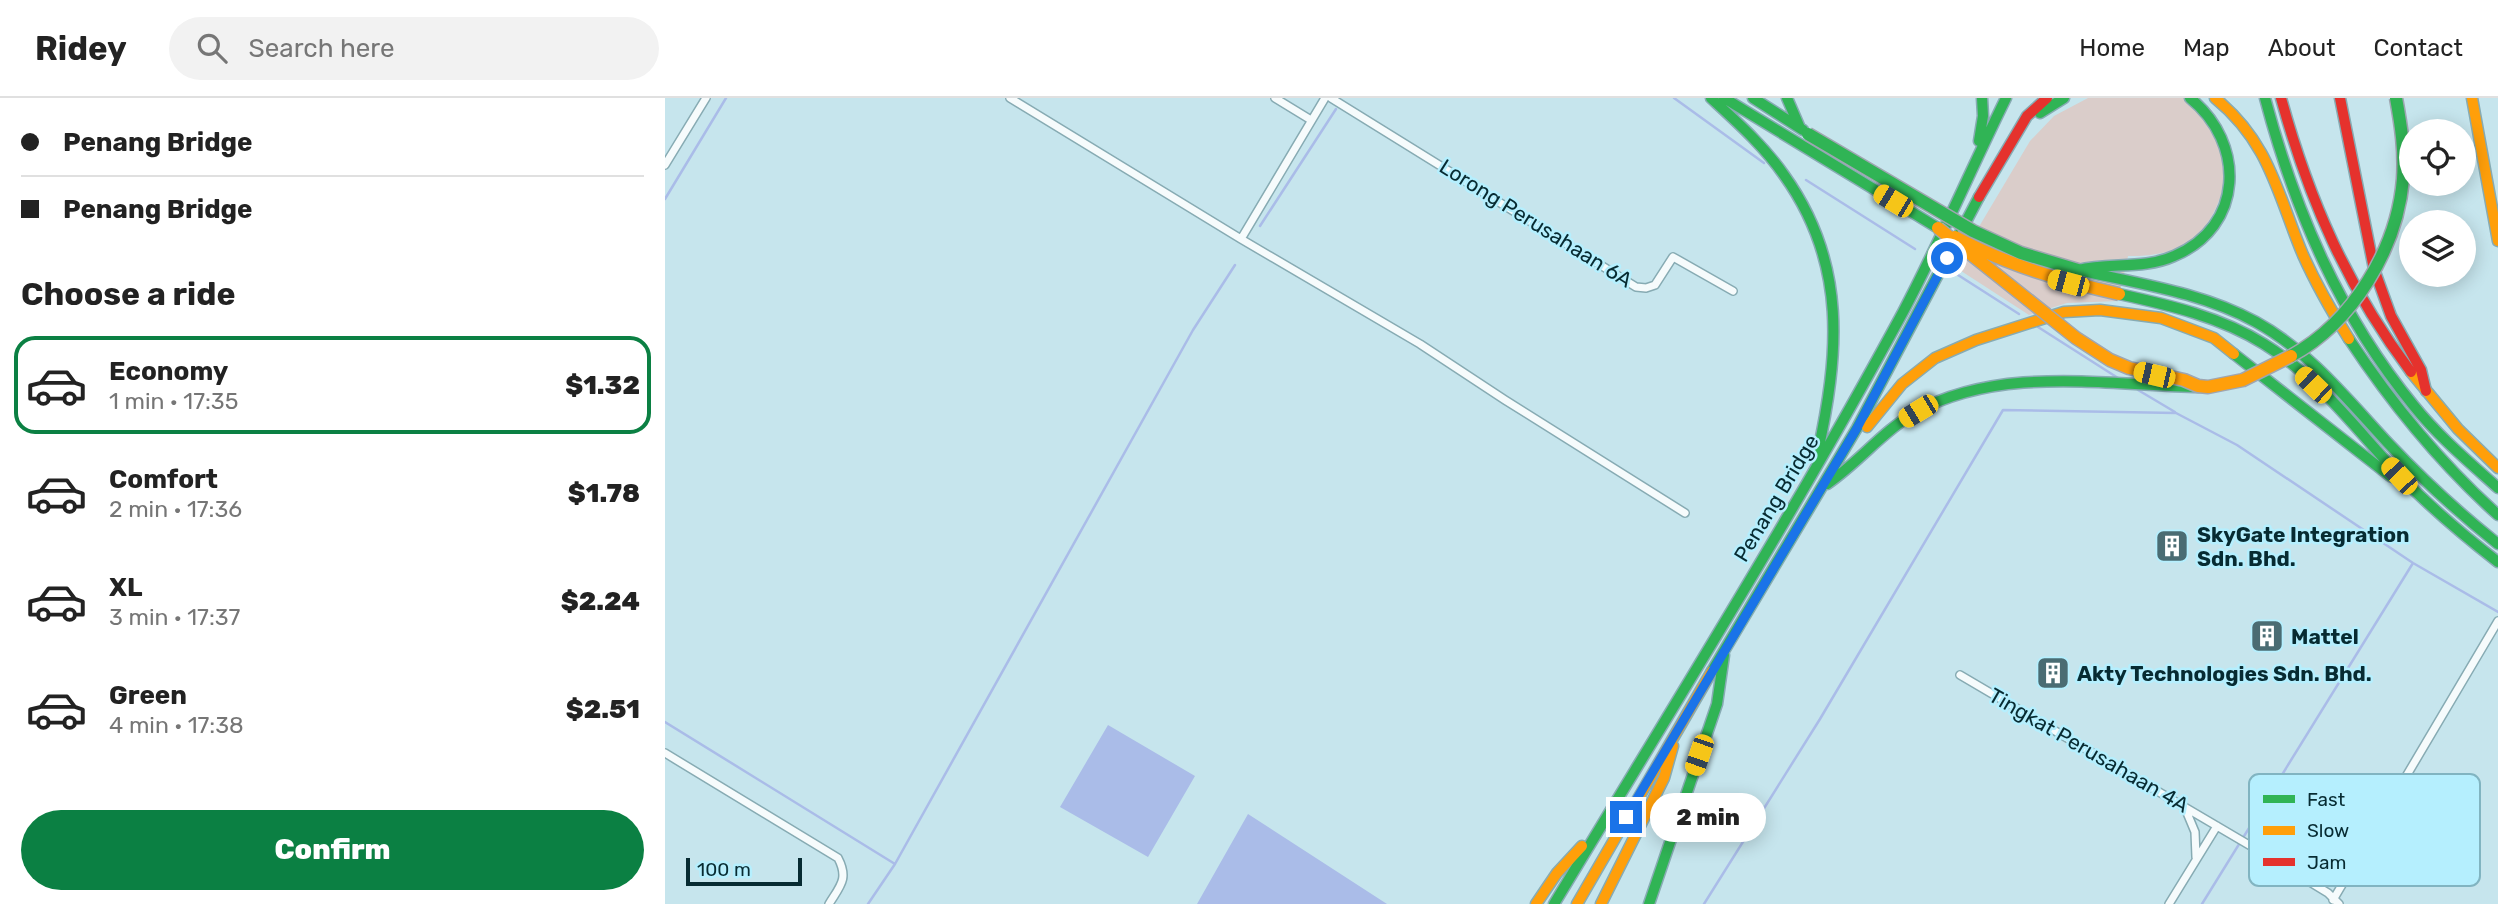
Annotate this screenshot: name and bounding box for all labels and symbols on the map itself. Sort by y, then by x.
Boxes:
street label: Lorong Perusahaan 6A [1435,153,1637,293]
car [1870,181,1917,221]
route start [1931,242,1963,274]
car [2045,267,2092,299]
car [2132,360,2177,390]
car [2291,363,2336,407]
car [1895,391,1942,431]
street label: Penang Bridge [1728,430,1824,566]
car [2377,453,2422,499]
place label: SkyGate Integration Sdn. Bhd. [2197,522,2410,571]
building icon: SkyGate Integration Sdn. Bhd. [2153,527,2191,565]
building icon: Mattel [2248,617,2286,655]
place label: Mattel [2291,624,2359,649]
building icon: Akty Technologies Sdn. Bhd. [2034,654,2072,692]
place label: Akty Technologies Sdn. Bhd. [2077,661,2372,686]
street label: Tingkat Perusahaan 4A [1984,682,2194,818]
car [1683,732,1716,778]
legend [2249,774,2480,886]
text: Fast [2307,788,2346,811]
callout: 2 min [1651,792,1766,842]
route end [1610,801,1642,833]
text: Slow [2307,819,2349,842]
text: Jam [2307,851,2346,874]
scale bar [686,855,801,887]

